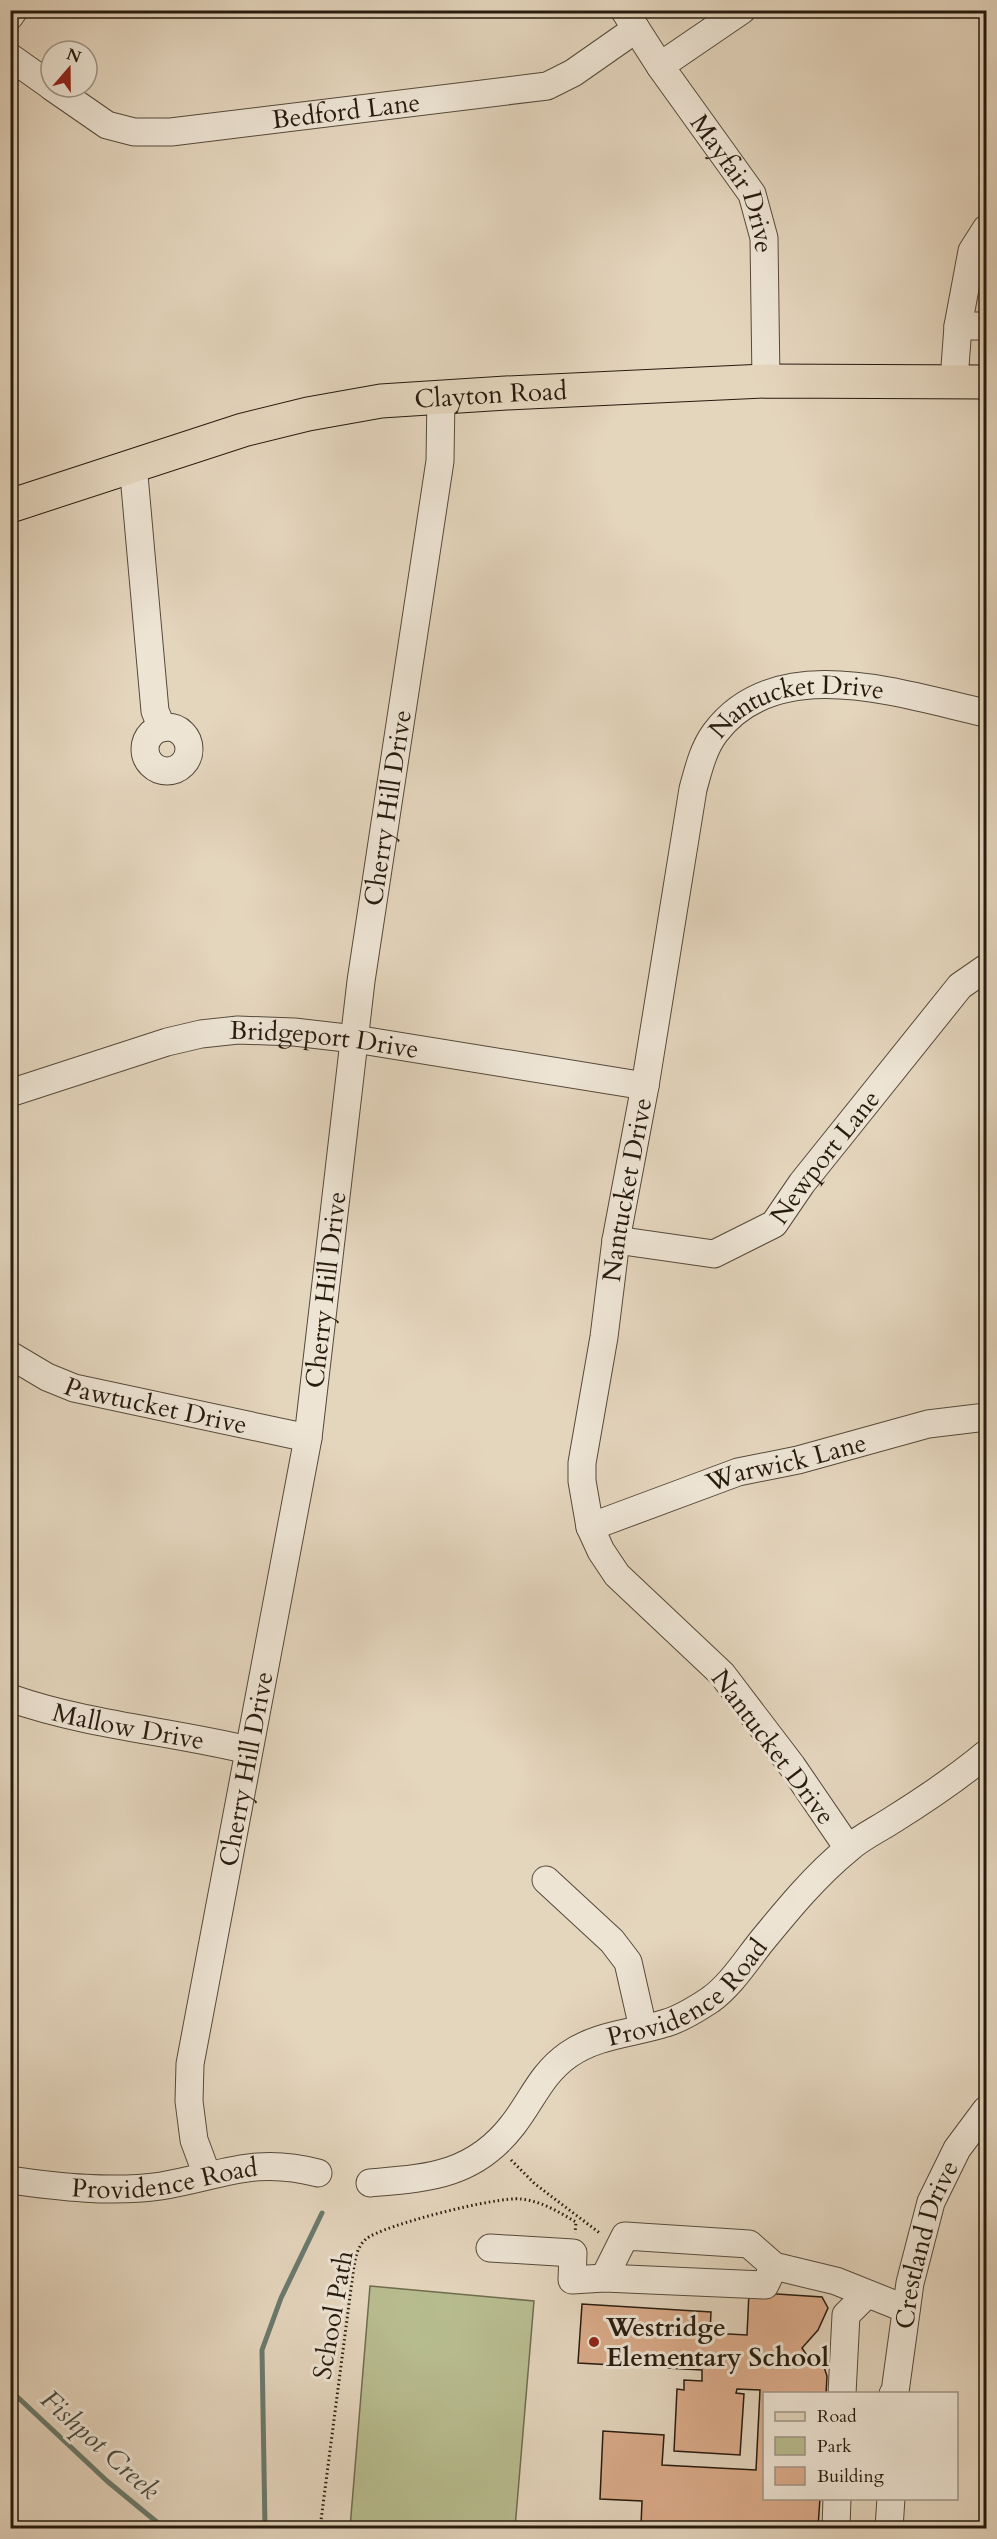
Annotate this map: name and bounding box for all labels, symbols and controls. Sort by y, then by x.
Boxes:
north arrow [39,39,99,99]
text: N [63,43,84,69]
street label: Bedford Lane [270,84,422,137]
street label: Mayfair Drive [682,107,782,253]
street label: Clayton Road [413,373,568,416]
street label: Nantucket Drive [700,667,887,746]
street label: Cherry Hill Drive [355,707,419,908]
street label: Bridgeport Drive [229,1012,421,1067]
street label: Newport Lane [761,1083,887,1231]
street label: Nantucket Drive [593,1095,660,1284]
street label: Cherry Hill Drive [296,1189,354,1390]
street label: Pawtucket Drive [59,1368,250,1442]
street label: Warwick Lane [700,1424,870,1500]
street label: Nantucket Drive [703,1662,843,1832]
street label: Cherry Hill Drive [210,1668,281,1869]
street label: Mallow Drive [49,1694,207,1758]
street label: Providence Road [603,1931,775,2054]
street label: Providence Road [71,2149,259,2207]
street label: Crestland Drive [886,2154,966,2331]
street label: School Path [304,2248,362,2382]
place label: Westridge Elementary School [605,2310,830,2375]
marker: Westridge Elementary School [587,2335,601,2349]
water label: Fishpot Creek [33,2382,168,2509]
legend [763,2392,958,2500]
text: Road [817,2404,857,2429]
text: Park [817,2434,852,2459]
text: Building [817,2464,885,2489]

